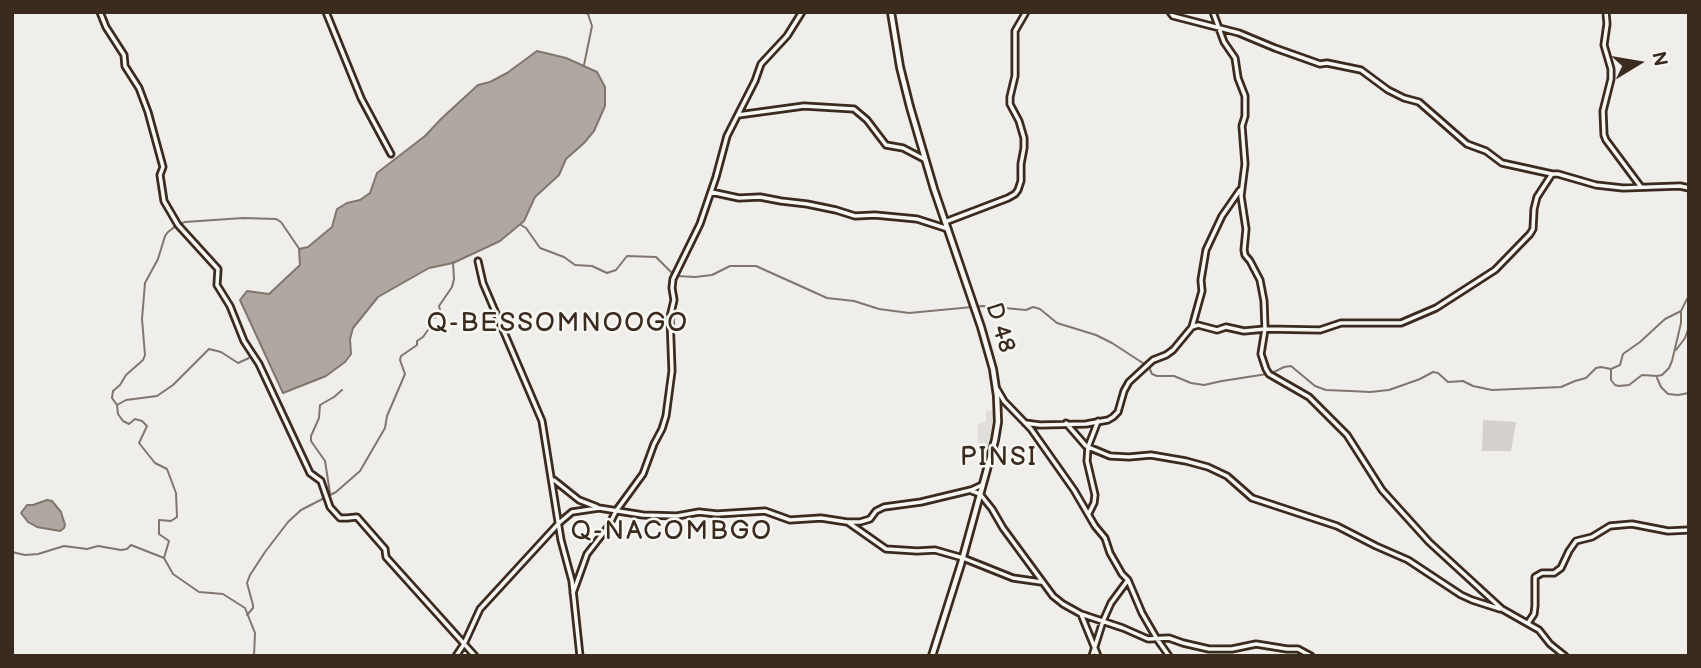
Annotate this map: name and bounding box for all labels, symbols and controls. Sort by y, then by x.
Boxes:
north arrow [1603,28,1673,98]
text: N [1646,50,1672,68]
street label: D 48 [978,300,1020,356]
district label: Q-BESSOMNOOGO [428,308,688,340]
district label: PINSI [961,442,1037,474]
district label: Q-NACOMBGO [572,516,772,548]

